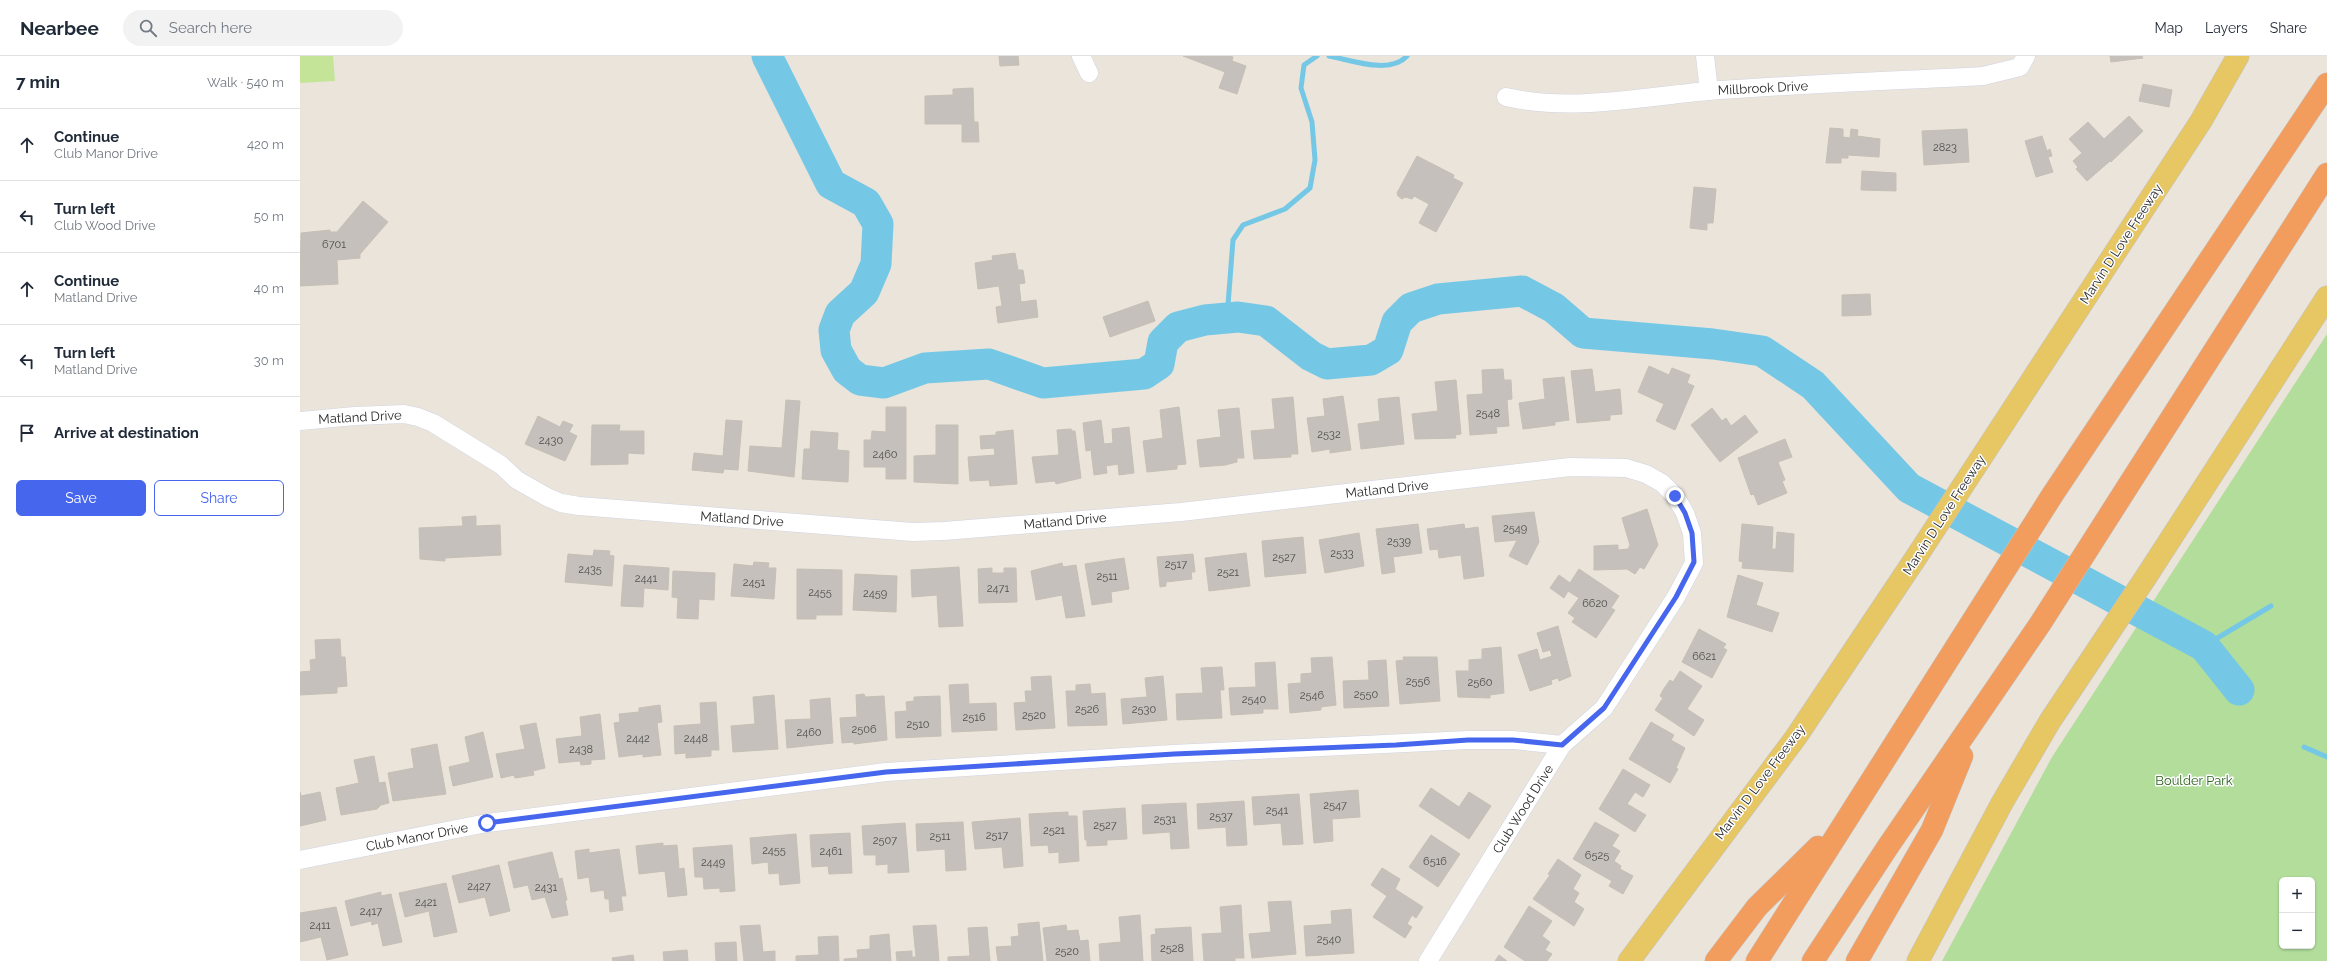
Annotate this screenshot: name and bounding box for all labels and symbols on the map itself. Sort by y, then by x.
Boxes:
street label: Millbrook Drive [1717,78,1809,98]
house number: 2823 [1933,141,1957,154]
street label: Marvin D Love Freeway [2077,181,2165,307]
house number: 6701 [322,238,346,251]
street label: Matland Drive [318,407,402,427]
house number: 2548 [1476,407,1500,420]
house number: 2532 [1317,428,1341,441]
house number: 2430 [539,434,563,447]
house number: 2460 [872,448,898,461]
street label: Marvin D Love Freeway [1900,452,1988,578]
street label: Matland Drive [1345,477,1430,501]
route end [1666,487,1684,505]
street label: Matland Drive [700,509,784,529]
street label: Matland Drive [1023,510,1108,532]
house number: 2549 [1503,522,1527,535]
house number: 2539 [1387,535,1411,548]
house number: 2533 [1330,547,1354,560]
house number: 2527 [1272,551,1296,564]
house number: 2517 [1165,558,1187,571]
house number: 2435 [578,563,602,576]
house number: 2521 [1217,566,1239,579]
house number: 2511 [1096,570,1118,583]
house number: 2441 [635,572,658,585]
house number: 2451 [743,576,766,589]
house number: 2471 [987,582,1009,595]
house number: 2455 [808,586,832,599]
house number: 2459 [863,587,887,600]
house number: 6620 [1582,597,1608,610]
house number: 6621 [1692,650,1716,663]
house number: 2556 [1406,675,1431,688]
house number: 2560 [1467,676,1493,689]
house number: 2550 [1354,688,1378,701]
house number: 2546 [1300,689,1325,702]
house number: 2540 [1242,693,1266,706]
house number: 2526 [1075,703,1099,716]
house number: 2530 [1132,703,1156,716]
house number: 2520 [1022,709,1046,722]
house number: 2516 [962,711,986,724]
house number: 2510 [906,718,930,731]
street label: Marvin D Love Freeway [1712,722,1808,842]
house number: 2506 [851,723,877,736]
house number: 2460 [796,726,822,739]
house number: 2442 [626,732,650,745]
house number: 2448 [684,732,708,745]
house number: 2438 [569,743,593,756]
street label: Club Wood Drive [1490,762,1556,856]
park label: Boulder Park [2155,773,2233,788]
house number: 2547 [1323,799,1347,812]
house number: 2541 [1266,804,1289,817]
house number: 2537 [1209,810,1233,823]
house number: 2531 [1154,813,1176,826]
route start [478,814,496,832]
house number: 2527 [1093,819,1117,832]
street label: Club Manor Drive [365,820,470,854]
house number: 2521 [1043,824,1065,837]
house number: 2517 [986,829,1008,842]
house number: 2511 [929,830,951,843]
house number: 2507 [873,834,897,847]
house number: 2455 [762,844,786,857]
house number: 2461 [819,845,843,858]
house number: 6525 [1585,849,1609,862]
house number: 6516 [1423,855,1447,868]
house number: 2449 [701,856,725,869]
house number: 2427 [467,880,491,893]
house number: 2431 [535,881,557,894]
house number: 2421 [415,896,437,909]
house number: 2417 [360,905,382,918]
house number: 2411 [309,919,331,932]
house number: 2540 [1317,933,1341,946]
house number: 2528 [1160,942,1184,955]
house number: 2520 [1055,945,1079,958]

